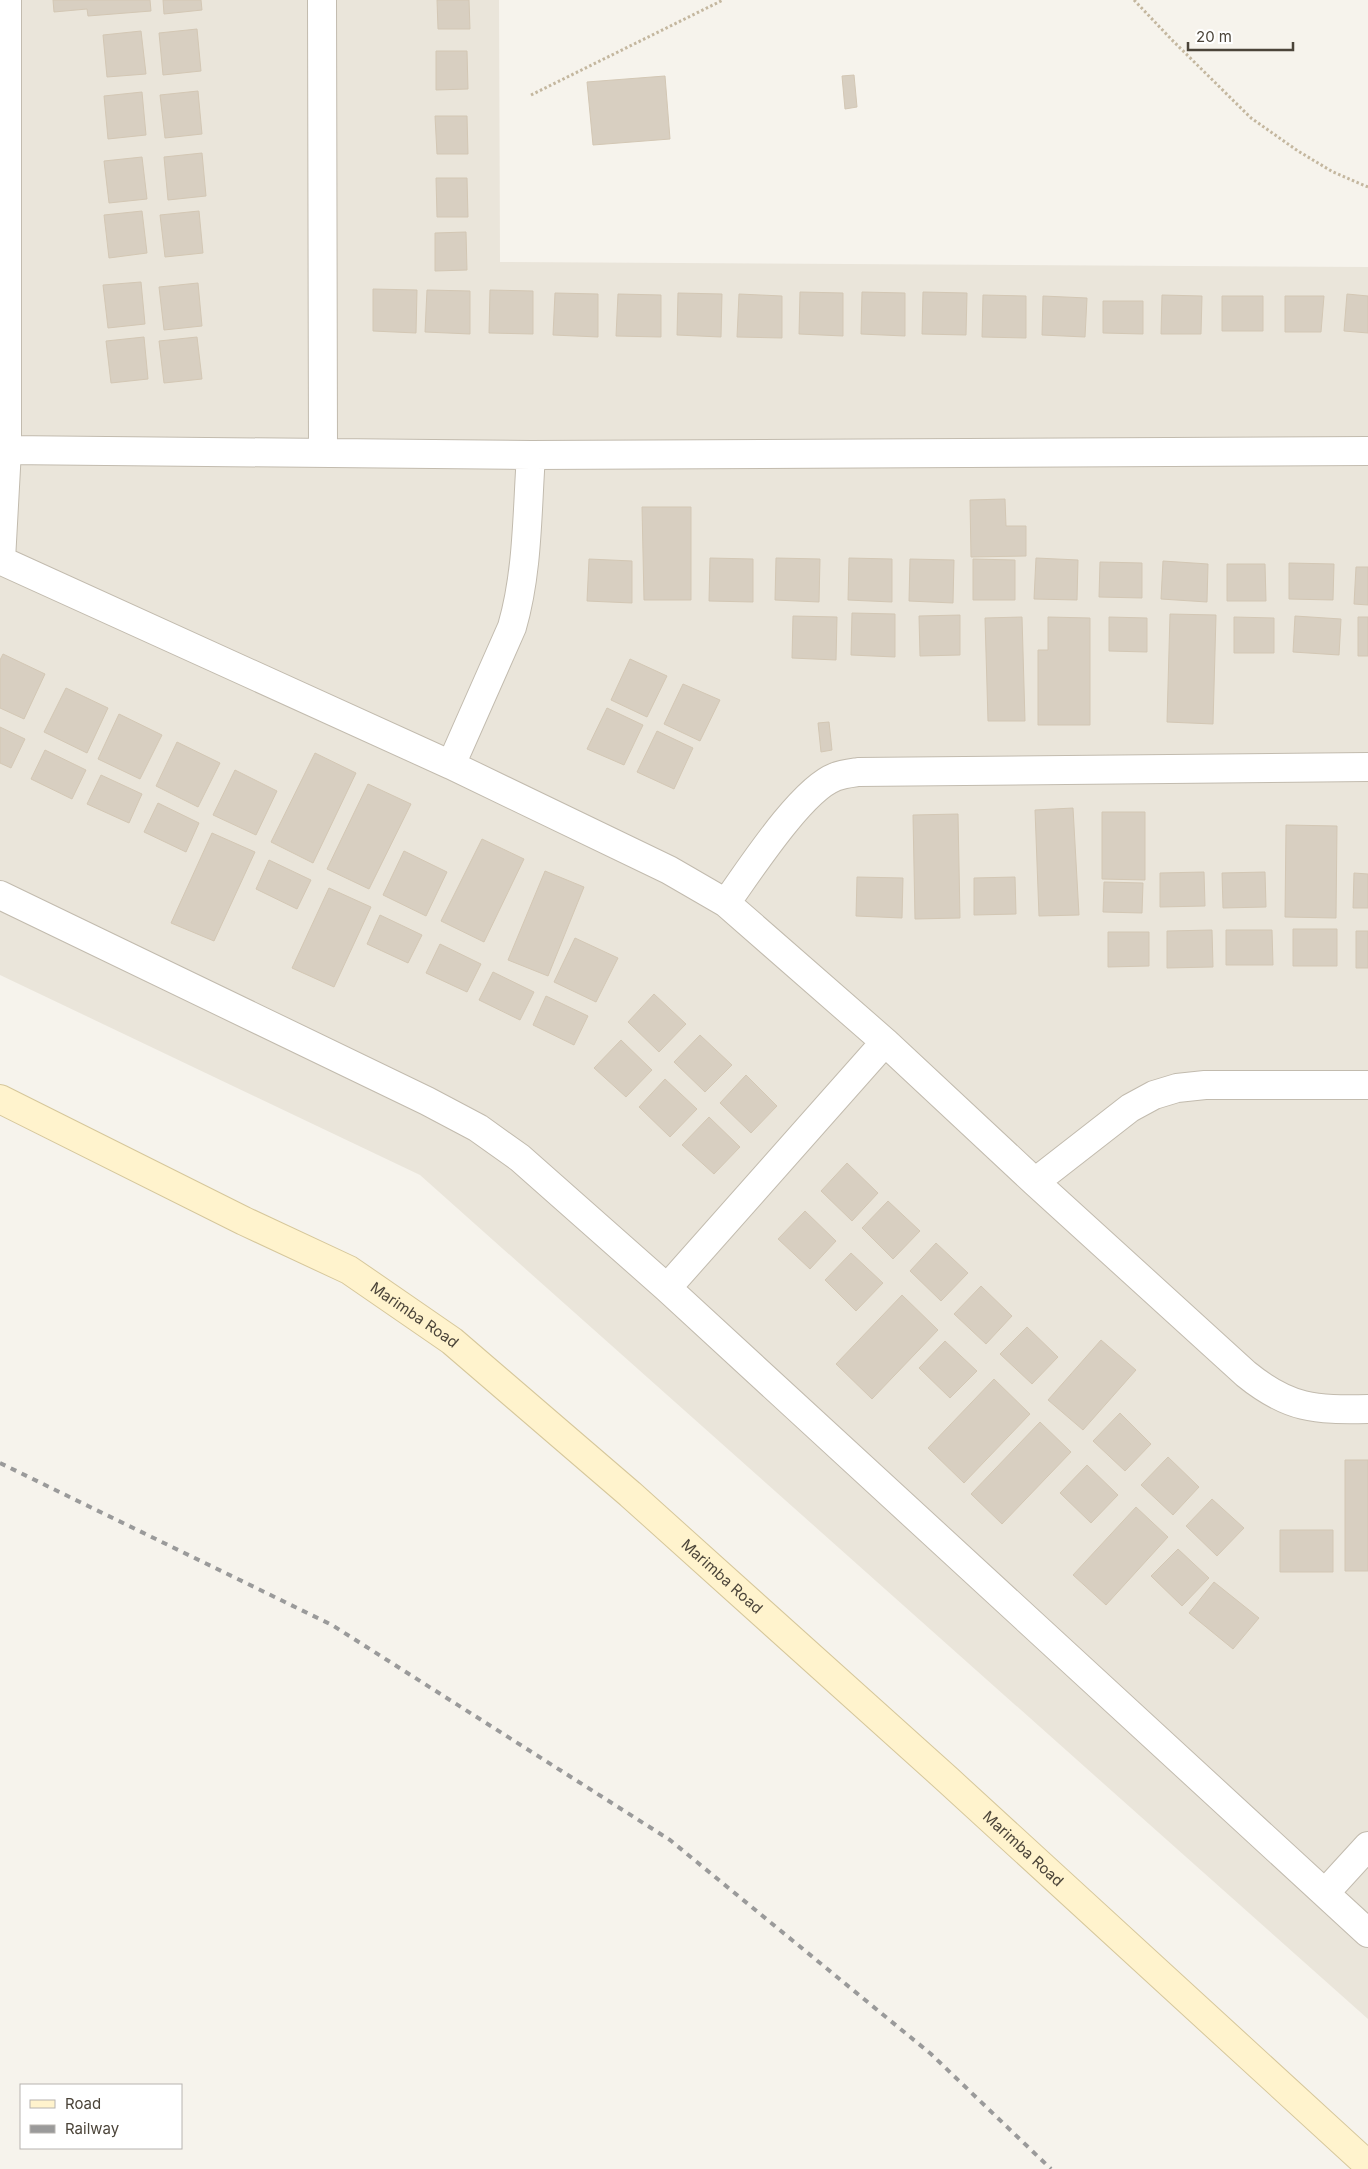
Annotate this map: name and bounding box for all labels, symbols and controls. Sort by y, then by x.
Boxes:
scale bar [1188,20,1293,52]
text: 20 m [1196,27,1232,46]
street label: Marimba Road [367,1278,463,1352]
street label: Marimba Road [678,1535,767,1618]
street label: Marimba Road [979,1807,1068,1890]
legend [20,2084,182,2149]
text: Road [65,2094,101,2113]
text: Railway [65,2119,120,2138]

